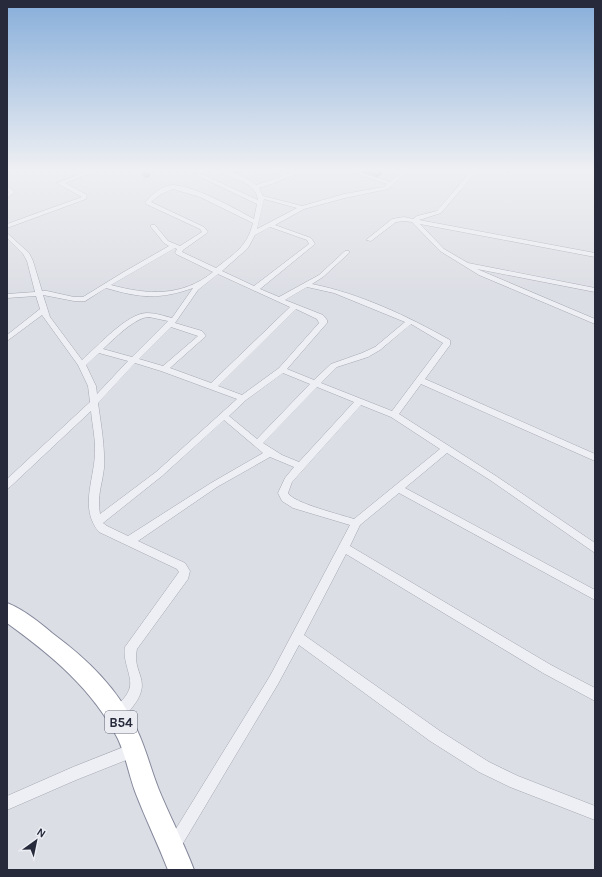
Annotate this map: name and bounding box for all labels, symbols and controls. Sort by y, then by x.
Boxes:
road number: B54 [105,711,137,733]
north arrow [16,821,56,861]
text: N [34,825,48,841]

